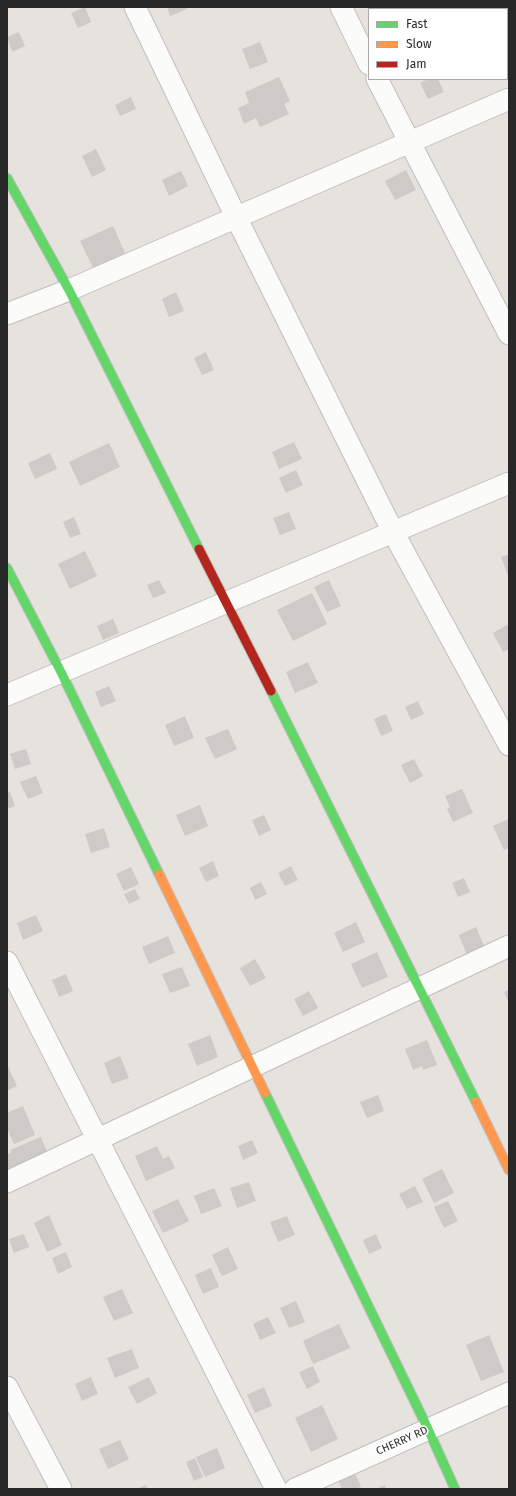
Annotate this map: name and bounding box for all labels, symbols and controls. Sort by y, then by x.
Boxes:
legend [368,8,508,80]
text: Fast [406,17,428,31]
text: Slow [406,37,432,51]
text: Jam [406,57,426,71]
street label: CHERRY RD [374,1424,430,1458]

